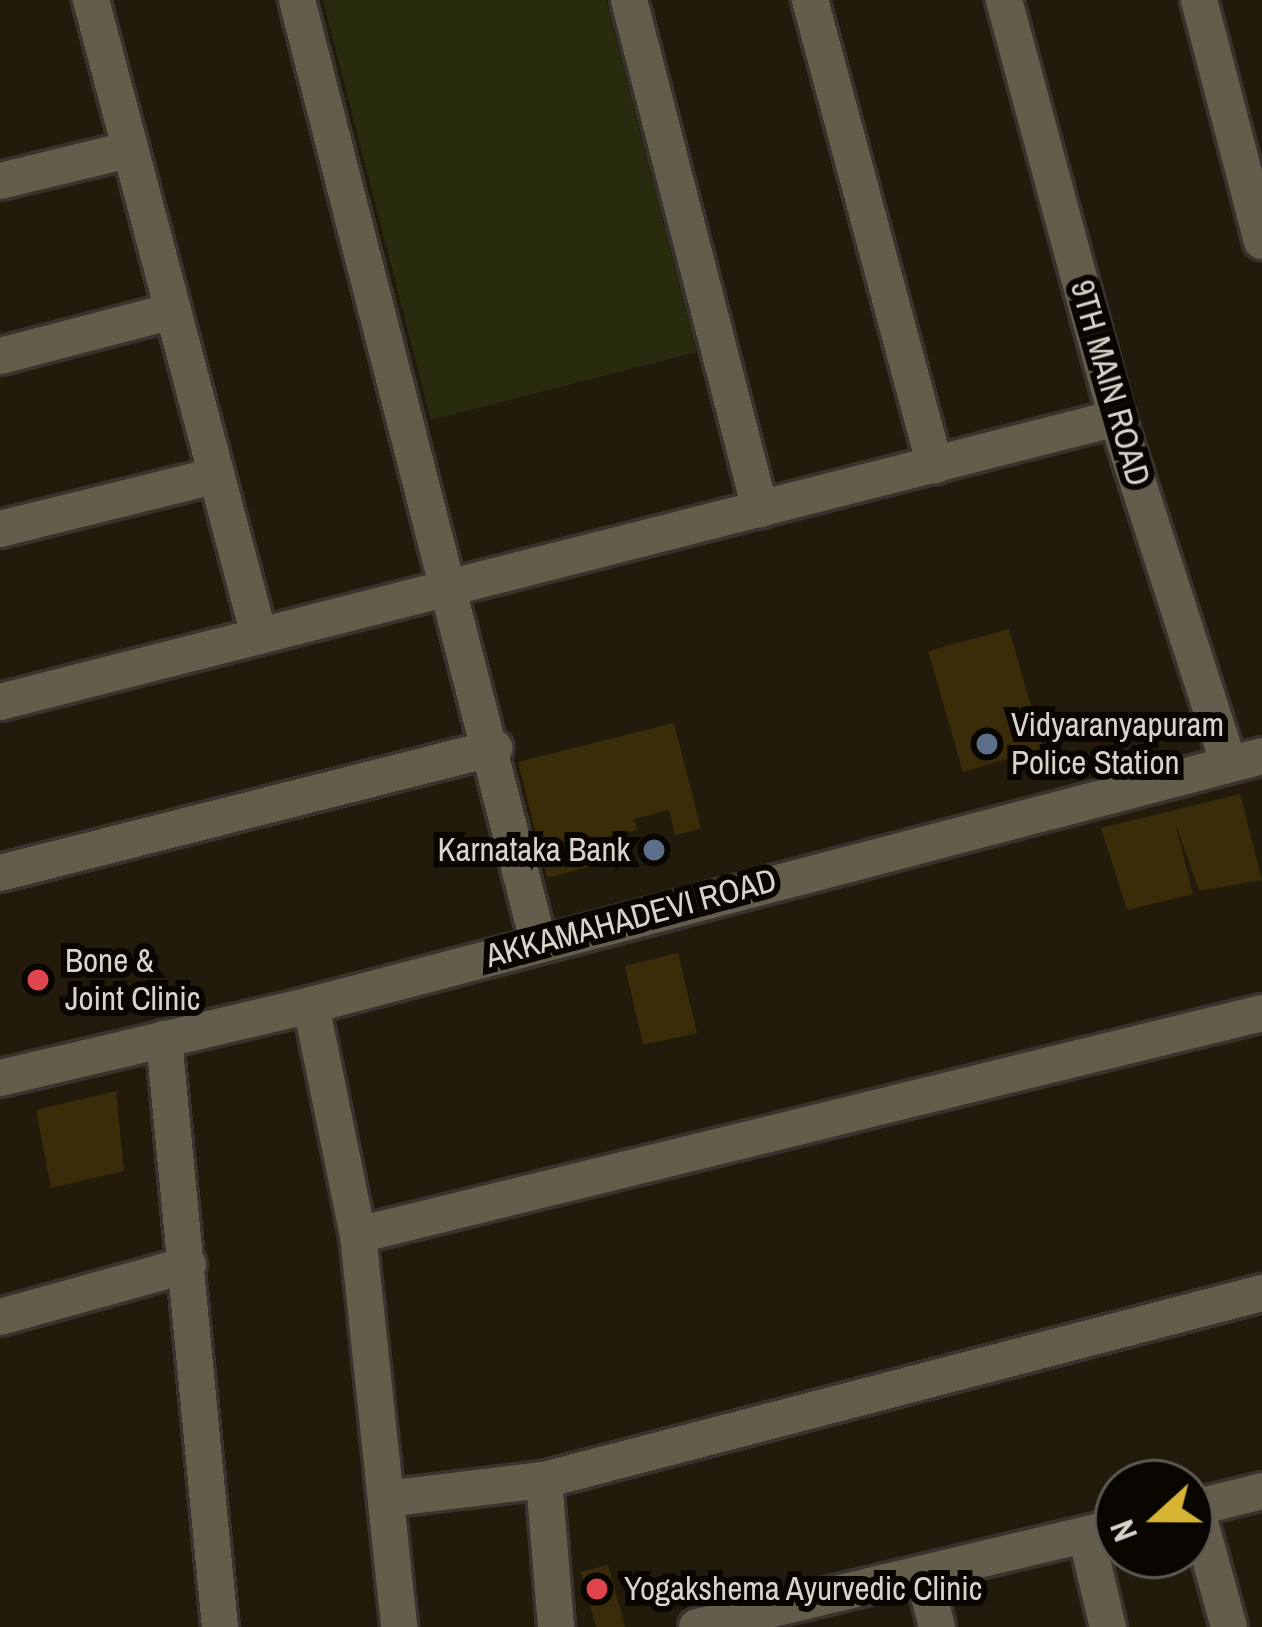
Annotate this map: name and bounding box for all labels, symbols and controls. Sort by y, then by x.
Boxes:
street label: 9TH MAIN ROAD [1062,276,1158,490]
place label: Vidyaranyapuram Police Station [1011,705,1224,783]
marker: Vidyaranyapuram Police Station [974,731,1000,757]
place label: Karnataka Bank [437,830,630,870]
marker: Karnataka Bank [641,837,667,863]
street label: AKKAMAHADEVI ROAD [481,860,781,976]
place label: Bone & Joint Clinic [65,941,200,1019]
marker: Bone & Joint Clinic [22,964,54,996]
north arrow [1094,1459,1214,1579]
text: N [1099,1514,1147,1548]
place label: Yogakshema Ayurvedic Clinic [624,1569,984,1609]
marker: Yogakshema Ayurvedic Clinic [581,1573,613,1605]

